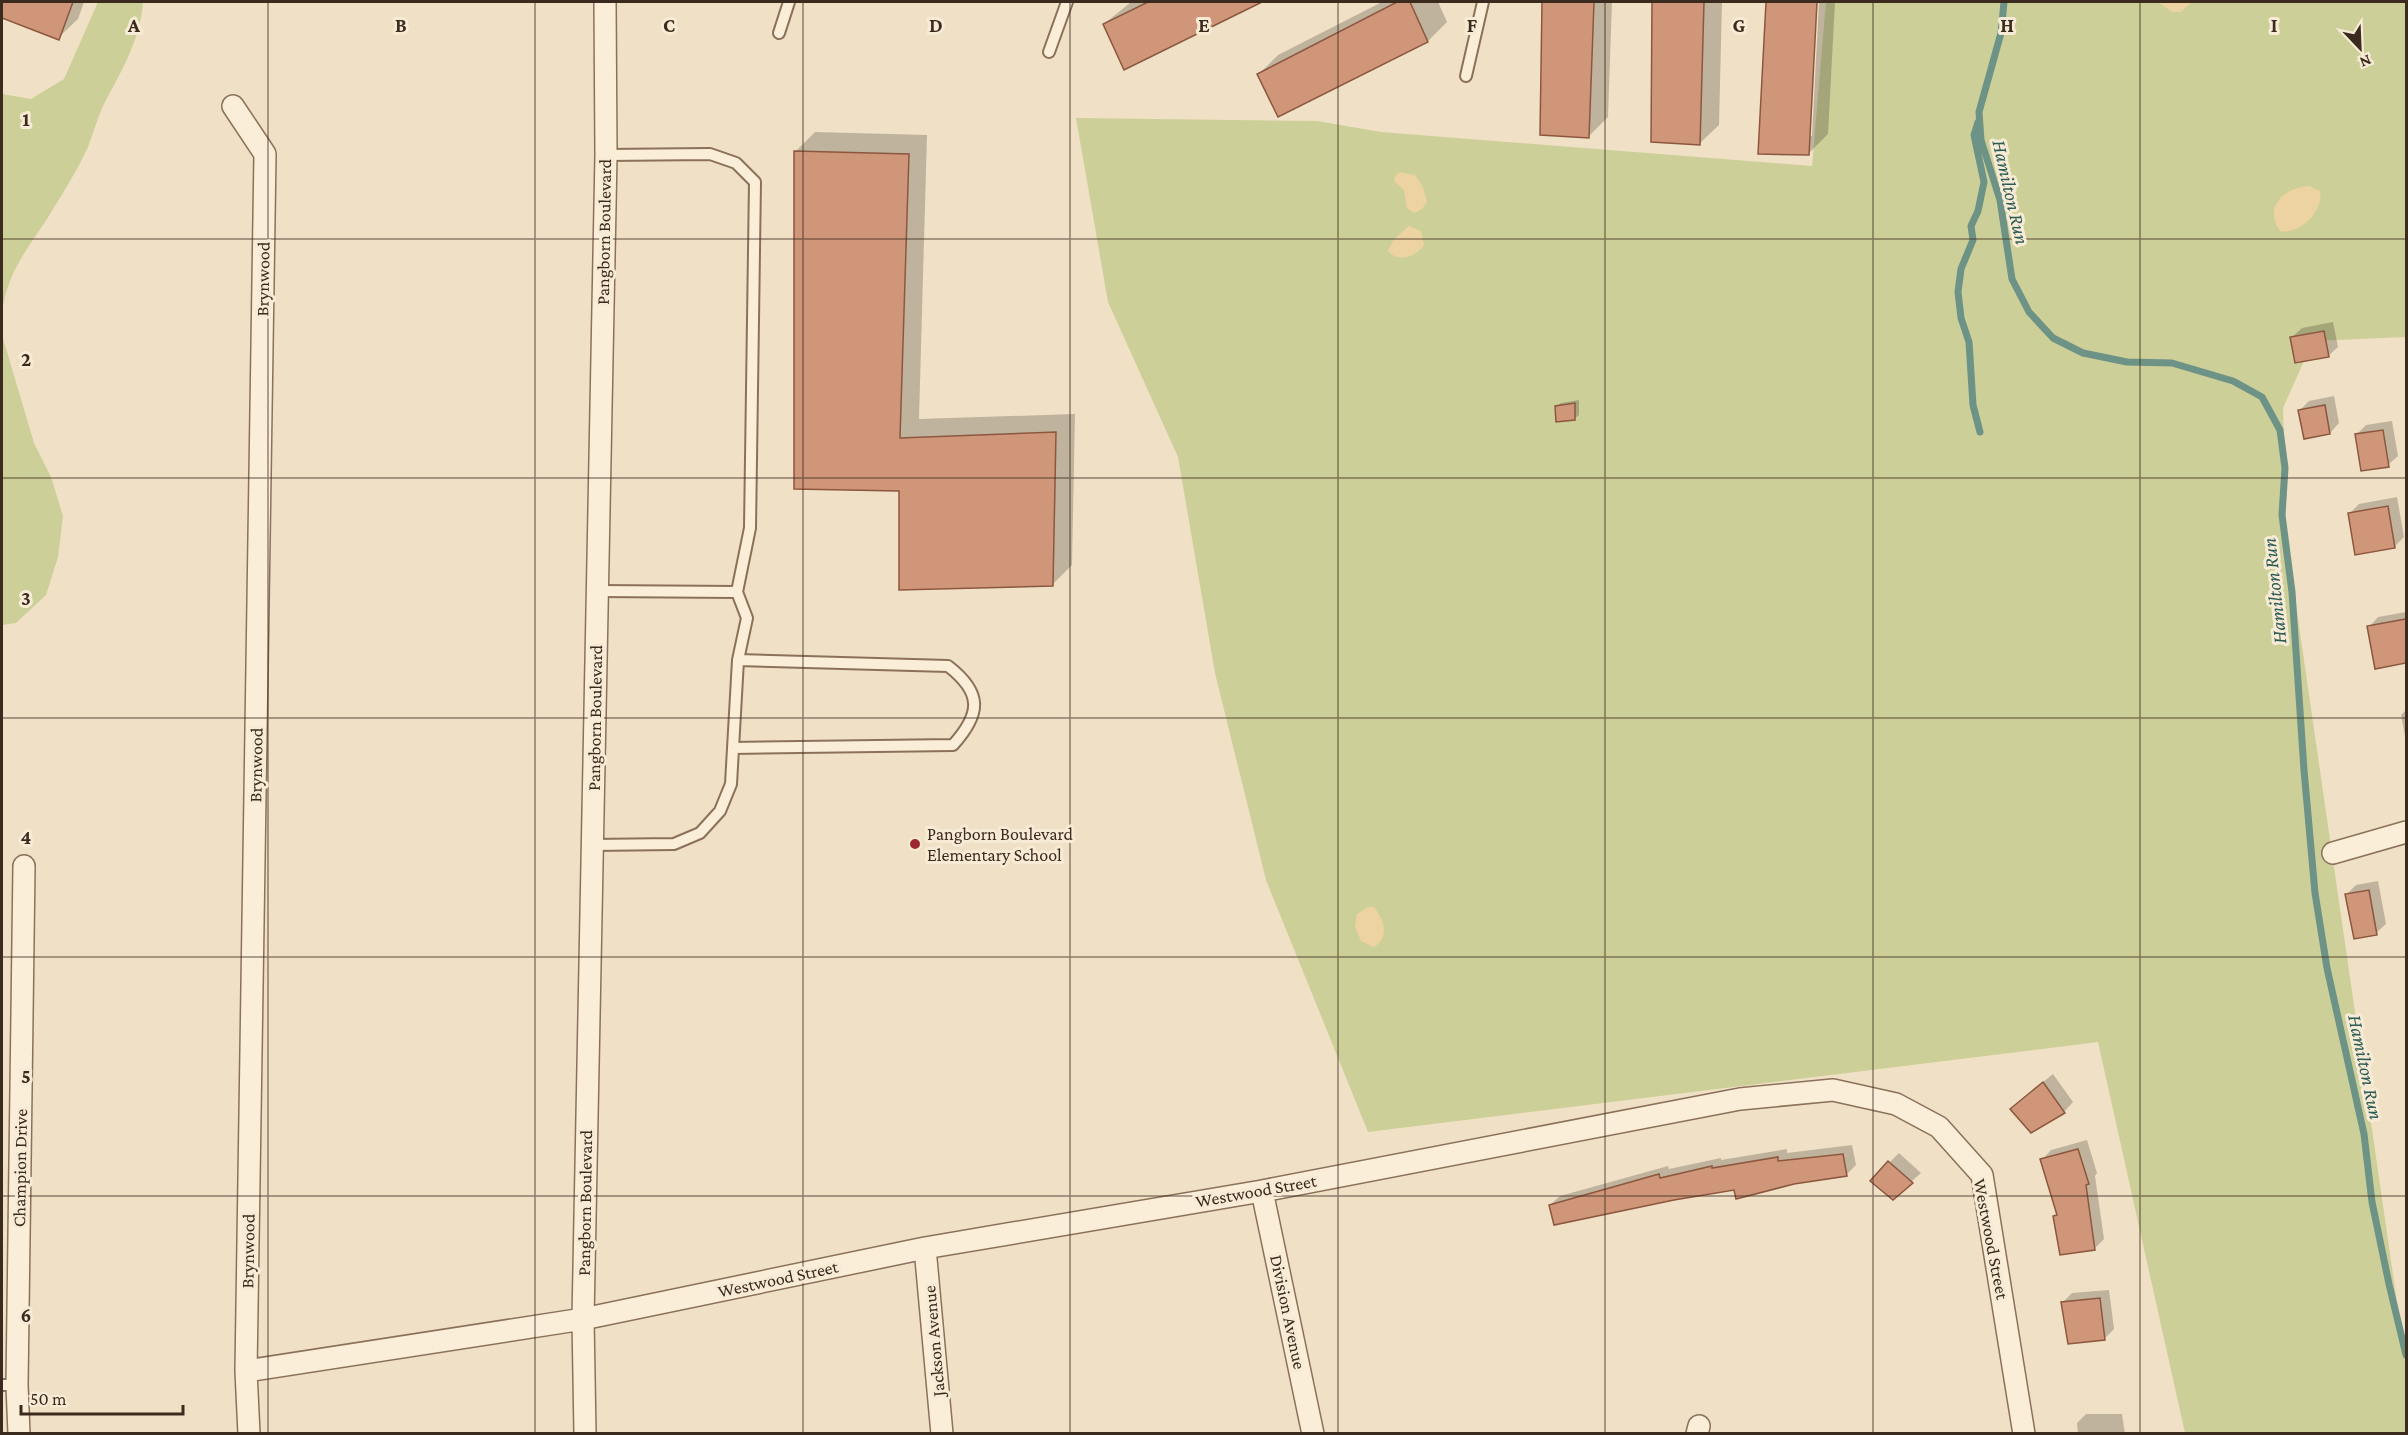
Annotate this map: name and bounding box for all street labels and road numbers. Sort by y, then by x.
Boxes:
street label: Pangborn Boulevard [593,158,615,305]
street label: Brynwood [252,241,274,316]
street label: Pangborn Boulevard [584,644,606,791]
street label: Brynwood [245,727,267,802]
street label: Champion Drive [9,1109,31,1227]
street label: Pangborn Boulevard [574,1129,596,1276]
street label: Westwood Street [1194,1170,1319,1211]
street label: Westwood Street [1969,1177,2013,1302]
street label: Brynwood [237,1213,259,1288]
street label: Division Avenue [1266,1253,1310,1371]
street label: Westwood Street [716,1256,841,1302]
street label: Jackson Avenue [919,1284,949,1399]

